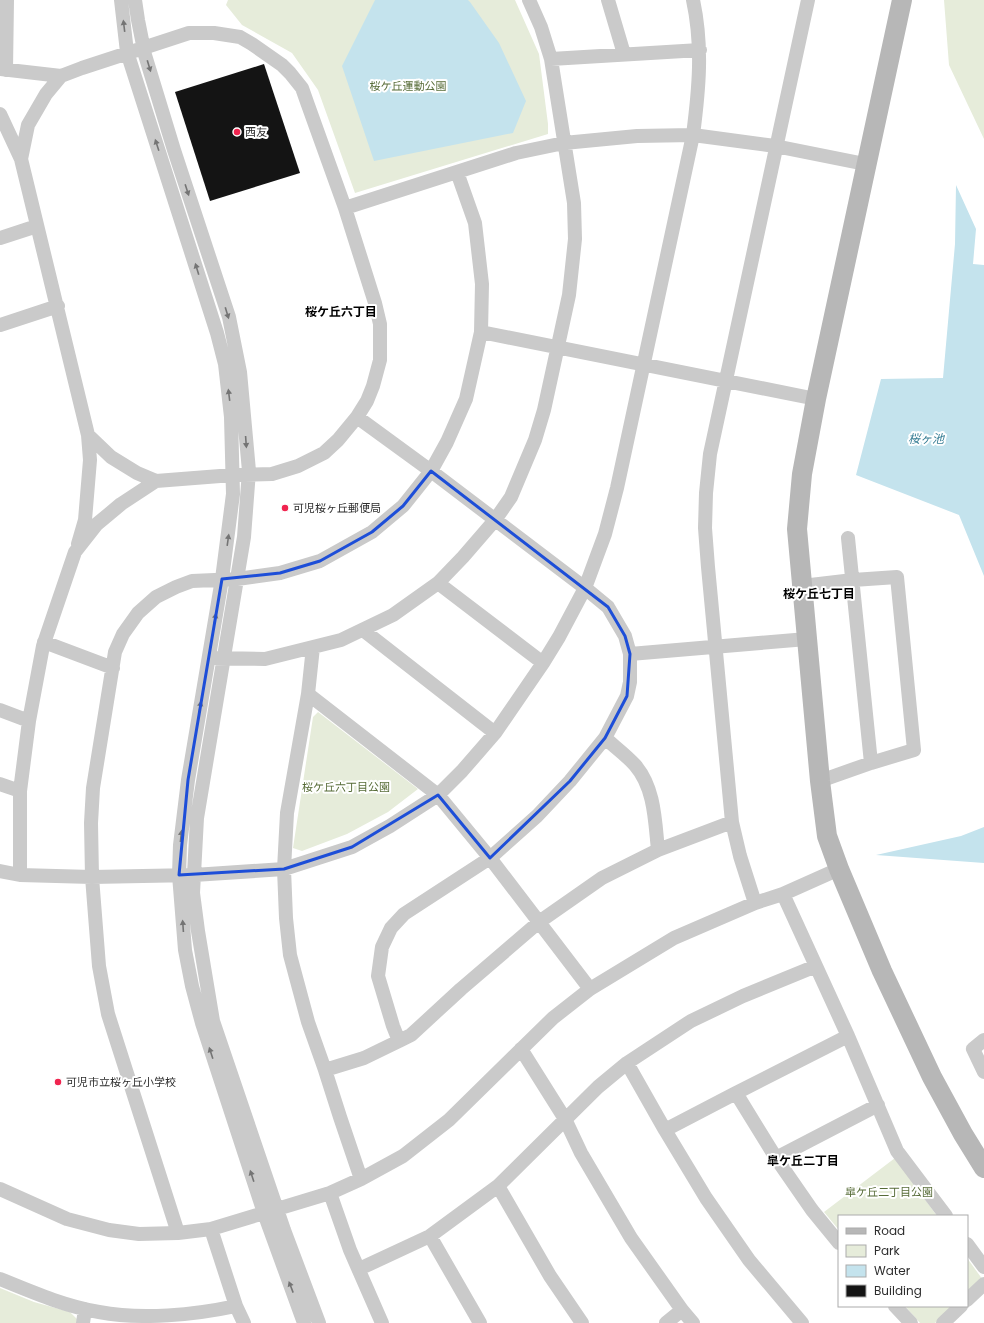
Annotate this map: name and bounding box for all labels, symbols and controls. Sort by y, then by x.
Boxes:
one-way arrow [121,20,127,32]
one-way arrow [146,60,152,72]
park label: 桜ケ丘運動公園 [370,78,447,94]
place label: 西友 [245,124,267,140]
marker: 西友 [232,127,242,137]
one-way arrow [154,139,160,151]
one-way arrow [184,184,190,196]
one-way arrow [194,262,200,274]
district label: 桜ケ丘六丁目 [305,303,377,320]
one-way arrow [224,308,230,320]
one-way arrow [225,388,232,401]
water label: 桜ヶ池 [908,430,945,447]
one-way arrow [243,436,250,448]
place label: 可児桜ヶ丘郵便局 [293,500,381,516]
marker: 可児桜ヶ丘郵便局 [280,503,290,513]
one-way arrow [225,534,231,546]
district label: 桜ケ丘七丁目 [783,585,855,602]
one-way arrow [212,613,218,625]
one-way arrow [197,701,203,713]
park label: 桜ケ丘六丁目公園 [302,779,390,795]
one-way arrow [178,830,184,842]
one-way arrow [180,920,187,932]
one-way arrow [208,1046,214,1058]
place label: 可児市立桜ヶ丘小学校 [66,1074,176,1090]
marker: 可児市立桜ヶ丘小学校 [53,1077,63,1087]
district label: 皐ケ丘二丁目 [767,1152,839,1169]
one-way arrow [249,1170,255,1182]
park label: 皐ケ丘二丁目公園 [845,1184,933,1200]
legend [838,1215,968,1307]
text: Road [874,1222,905,1239]
text: Park [874,1242,901,1259]
text: Water [874,1262,911,1279]
one-way arrow [287,1280,293,1292]
text: Building [874,1282,922,1299]

